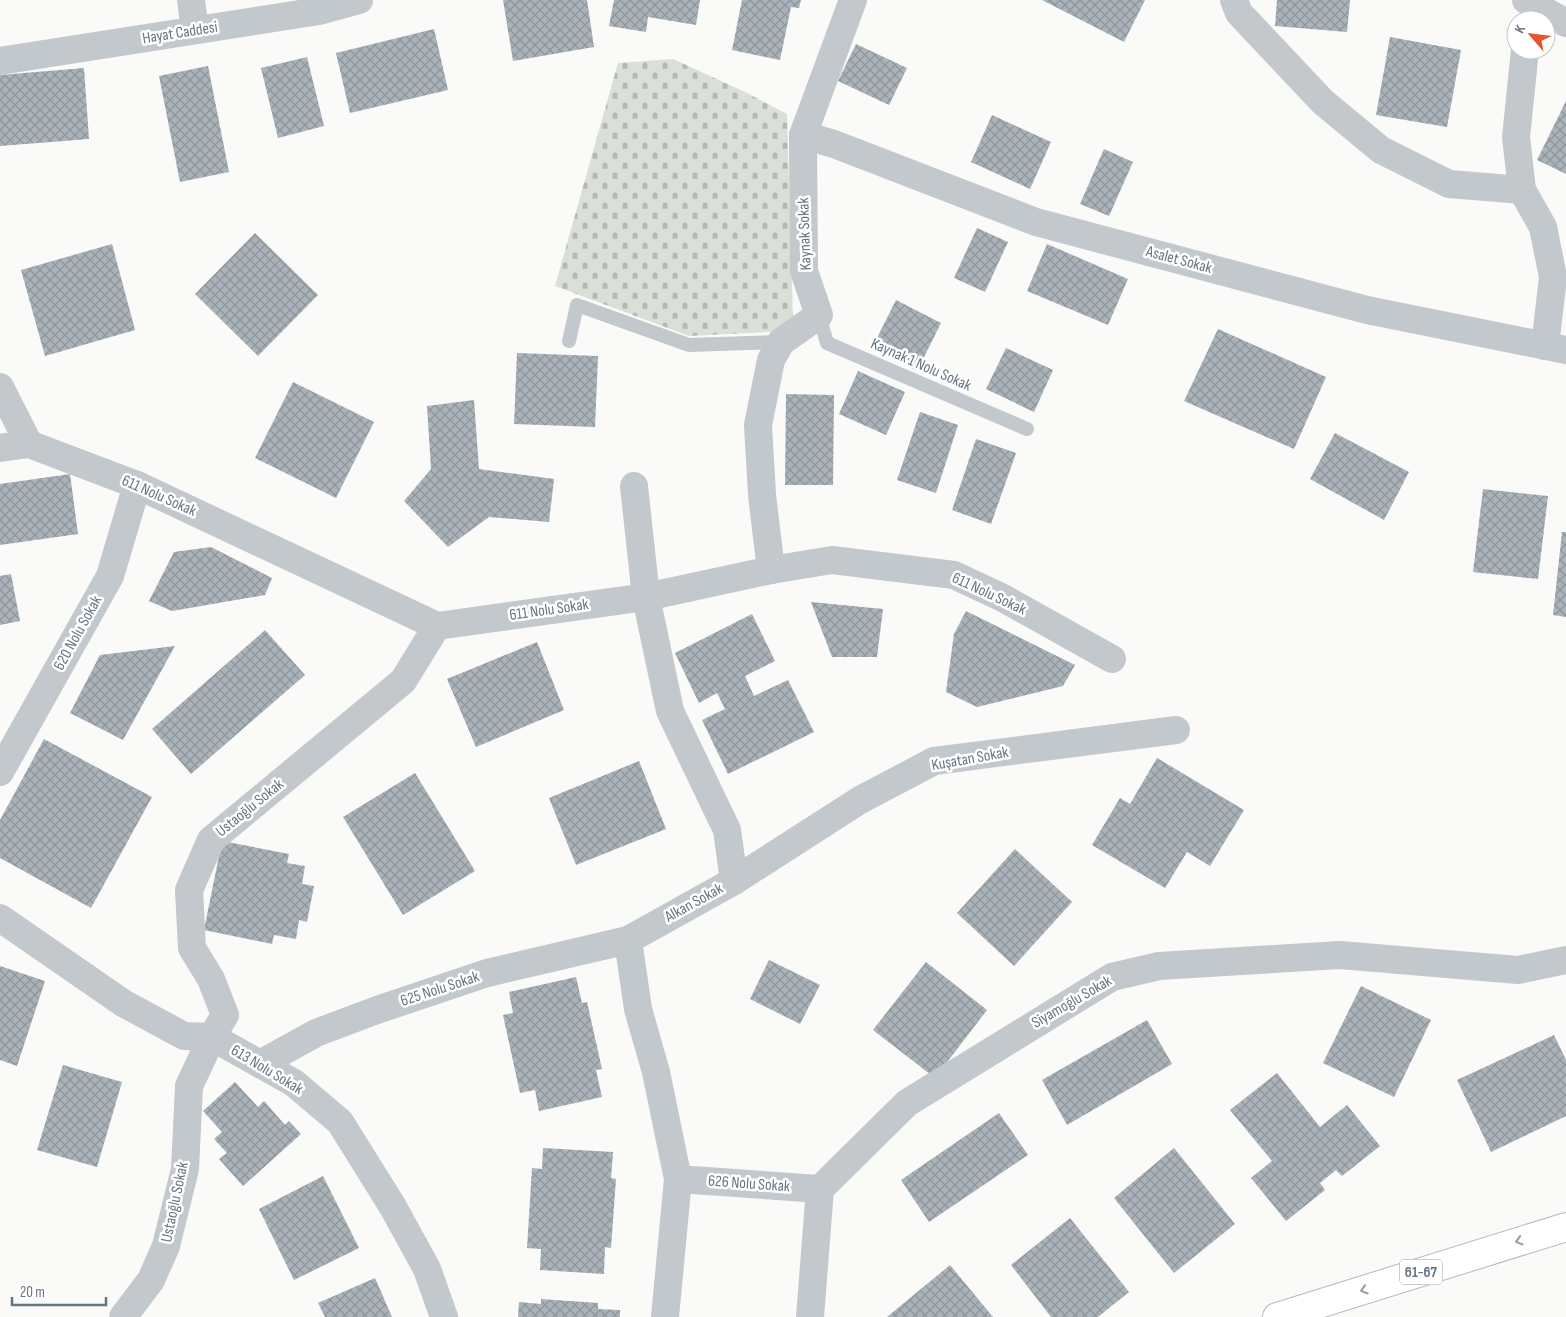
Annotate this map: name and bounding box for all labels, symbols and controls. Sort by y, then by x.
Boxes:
north arrow [1506,10,1556,60]
street label: Hayat Caddesi [141,18,219,48]
text: K [1511,22,1529,36]
street label: Kaynak Sokak [794,197,816,271]
street label: Asalet Sokak [1143,242,1214,278]
street label: Kaynak 1 Nolu Sokak [868,334,974,396]
street label: 611 Nolu Sokak [119,471,199,521]
street label: 611 Nolu Sokak [949,569,1029,619]
street label: 620 Nolu Sokak [50,592,106,674]
street label: 611 Nolu Sokak [508,595,590,625]
street label: Kuşatan Sokak [930,743,1010,775]
street label: Ustaoğlu Sokak [212,775,288,841]
street label: Alkan Sokak [661,879,726,927]
street label: 625 Nolu Sokak [398,967,482,1011]
street label: Siyamoğlu Sokak [1029,971,1115,1033]
street label: 613 Nolu Sokak [227,1041,307,1099]
street label: Ustaoğlu Sokak [157,1160,193,1244]
street label: 626 Nolu Sokak [707,1172,791,1196]
one-way arrow [1516,1236,1524,1246]
road number: 61-67 [1400,1260,1442,1284]
scale bar [12,1274,106,1306]
text: 20 m [20,1283,45,1302]
one-way arrow [1361,1284,1369,1294]

